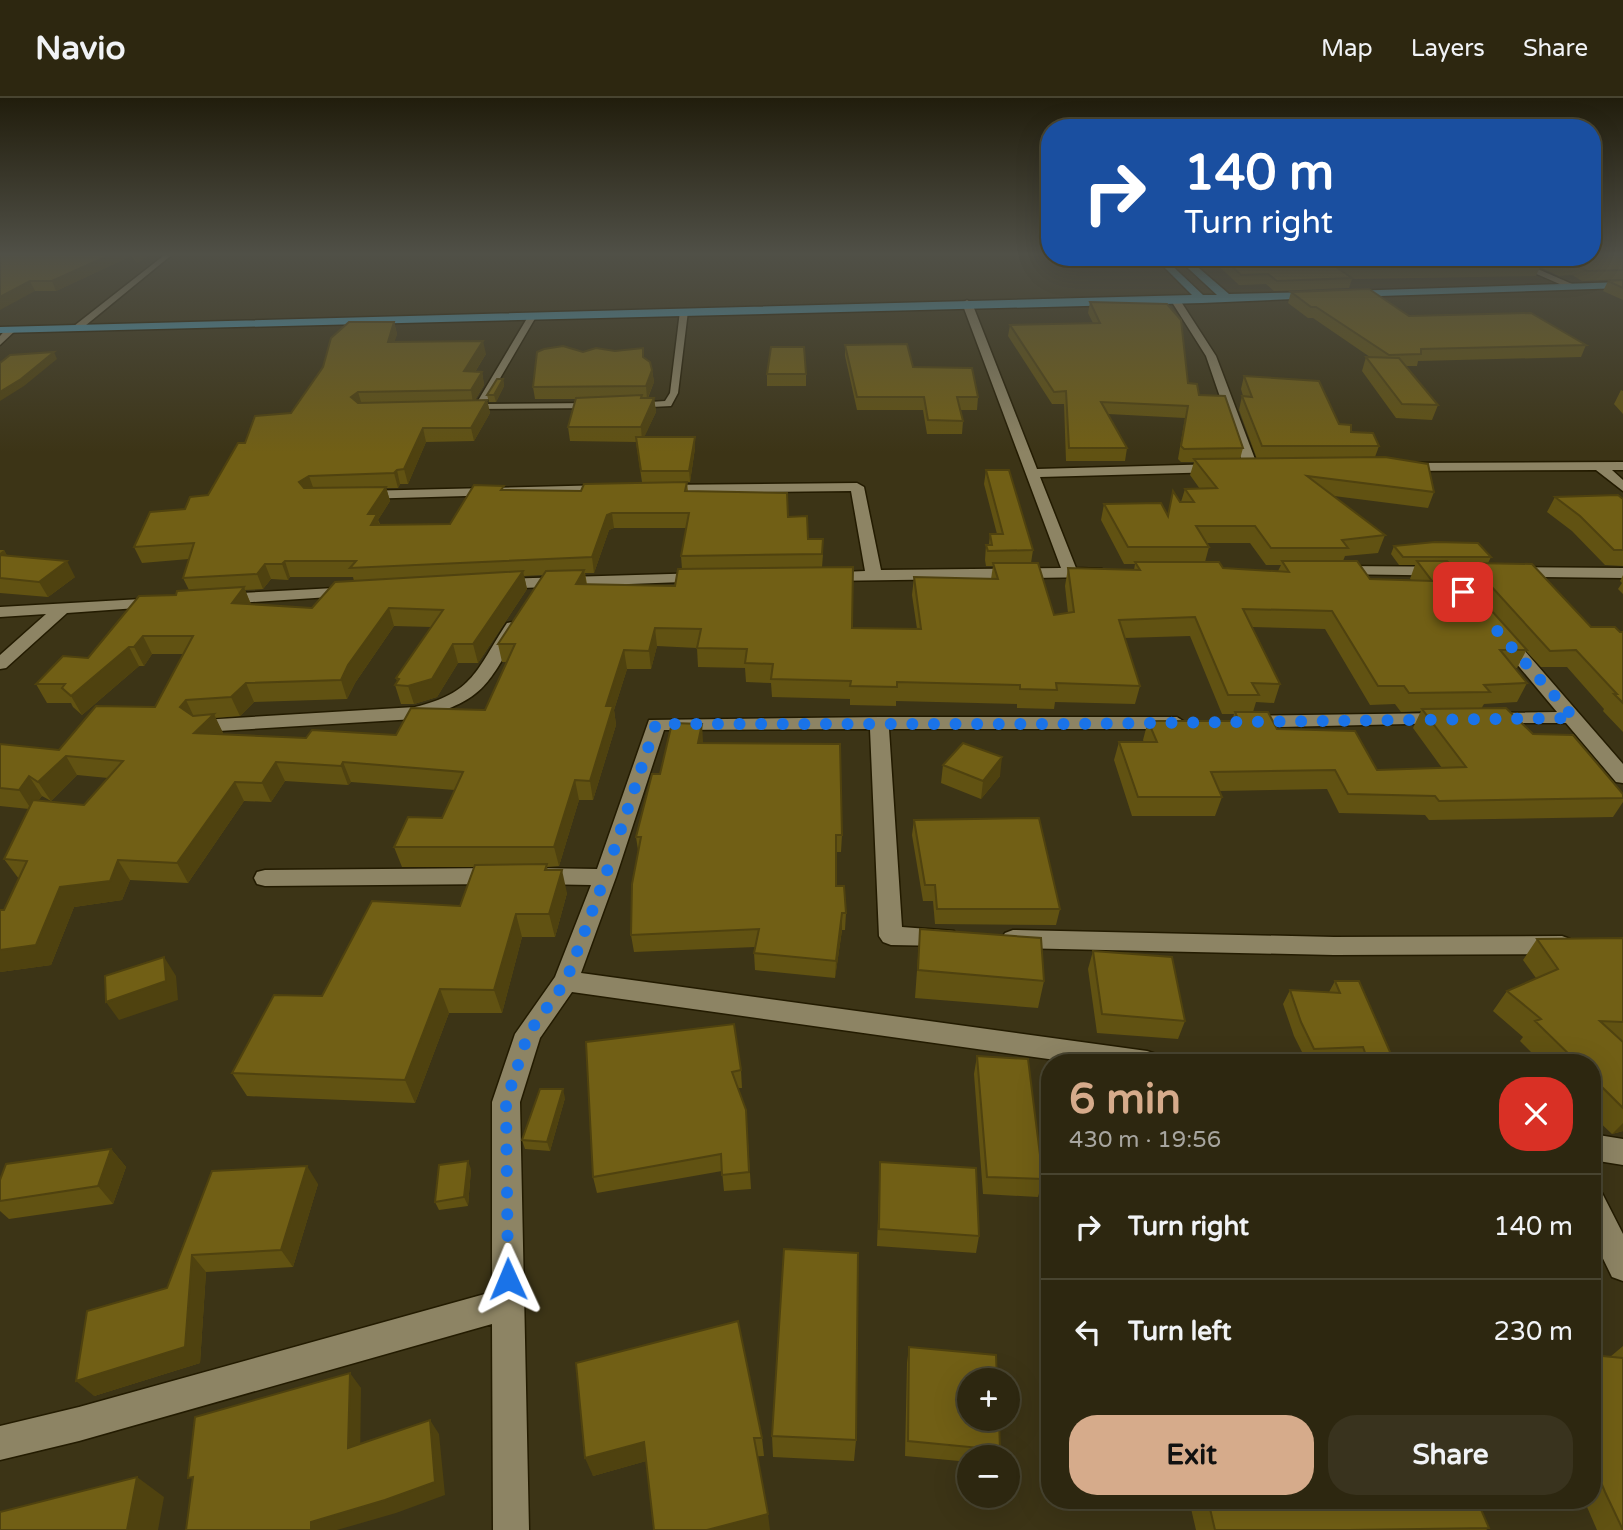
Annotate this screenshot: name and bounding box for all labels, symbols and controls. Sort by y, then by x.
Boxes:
text: Navio [35,29,126,68]
text: Map [1321,34,1373,63]
text: Layers [1411,34,1485,63]
text: Share [1523,34,1588,63]
text: 140 m [1184,144,1334,203]
icon: right [1069,147,1160,238]
text: Turn right [1184,204,1333,242]
pin [1433,562,1493,622]
icon: arrive [1444,573,1482,611]
text: 6 min [1069,1074,1181,1125]
button: close [1499,1077,1573,1151]
text: 430 m · 19:56 [1069,1126,1221,1154]
icon: right [1069,1208,1107,1246]
text: Turn right [1128,1211,1249,1242]
text: 140 m [1493,1211,1573,1242]
position arrow [471,1242,545,1316]
icon: left [1069,1313,1107,1351]
text: Turn left [1128,1316,1231,1347]
text: 230 m [1493,1316,1573,1347]
map controls [957,1368,1020,1508]
button: + [957,1368,1020,1431]
button: Exit [1069,1415,1314,1495]
button: Share [1328,1415,1573,1495]
button: − [957,1445,1020,1508]

